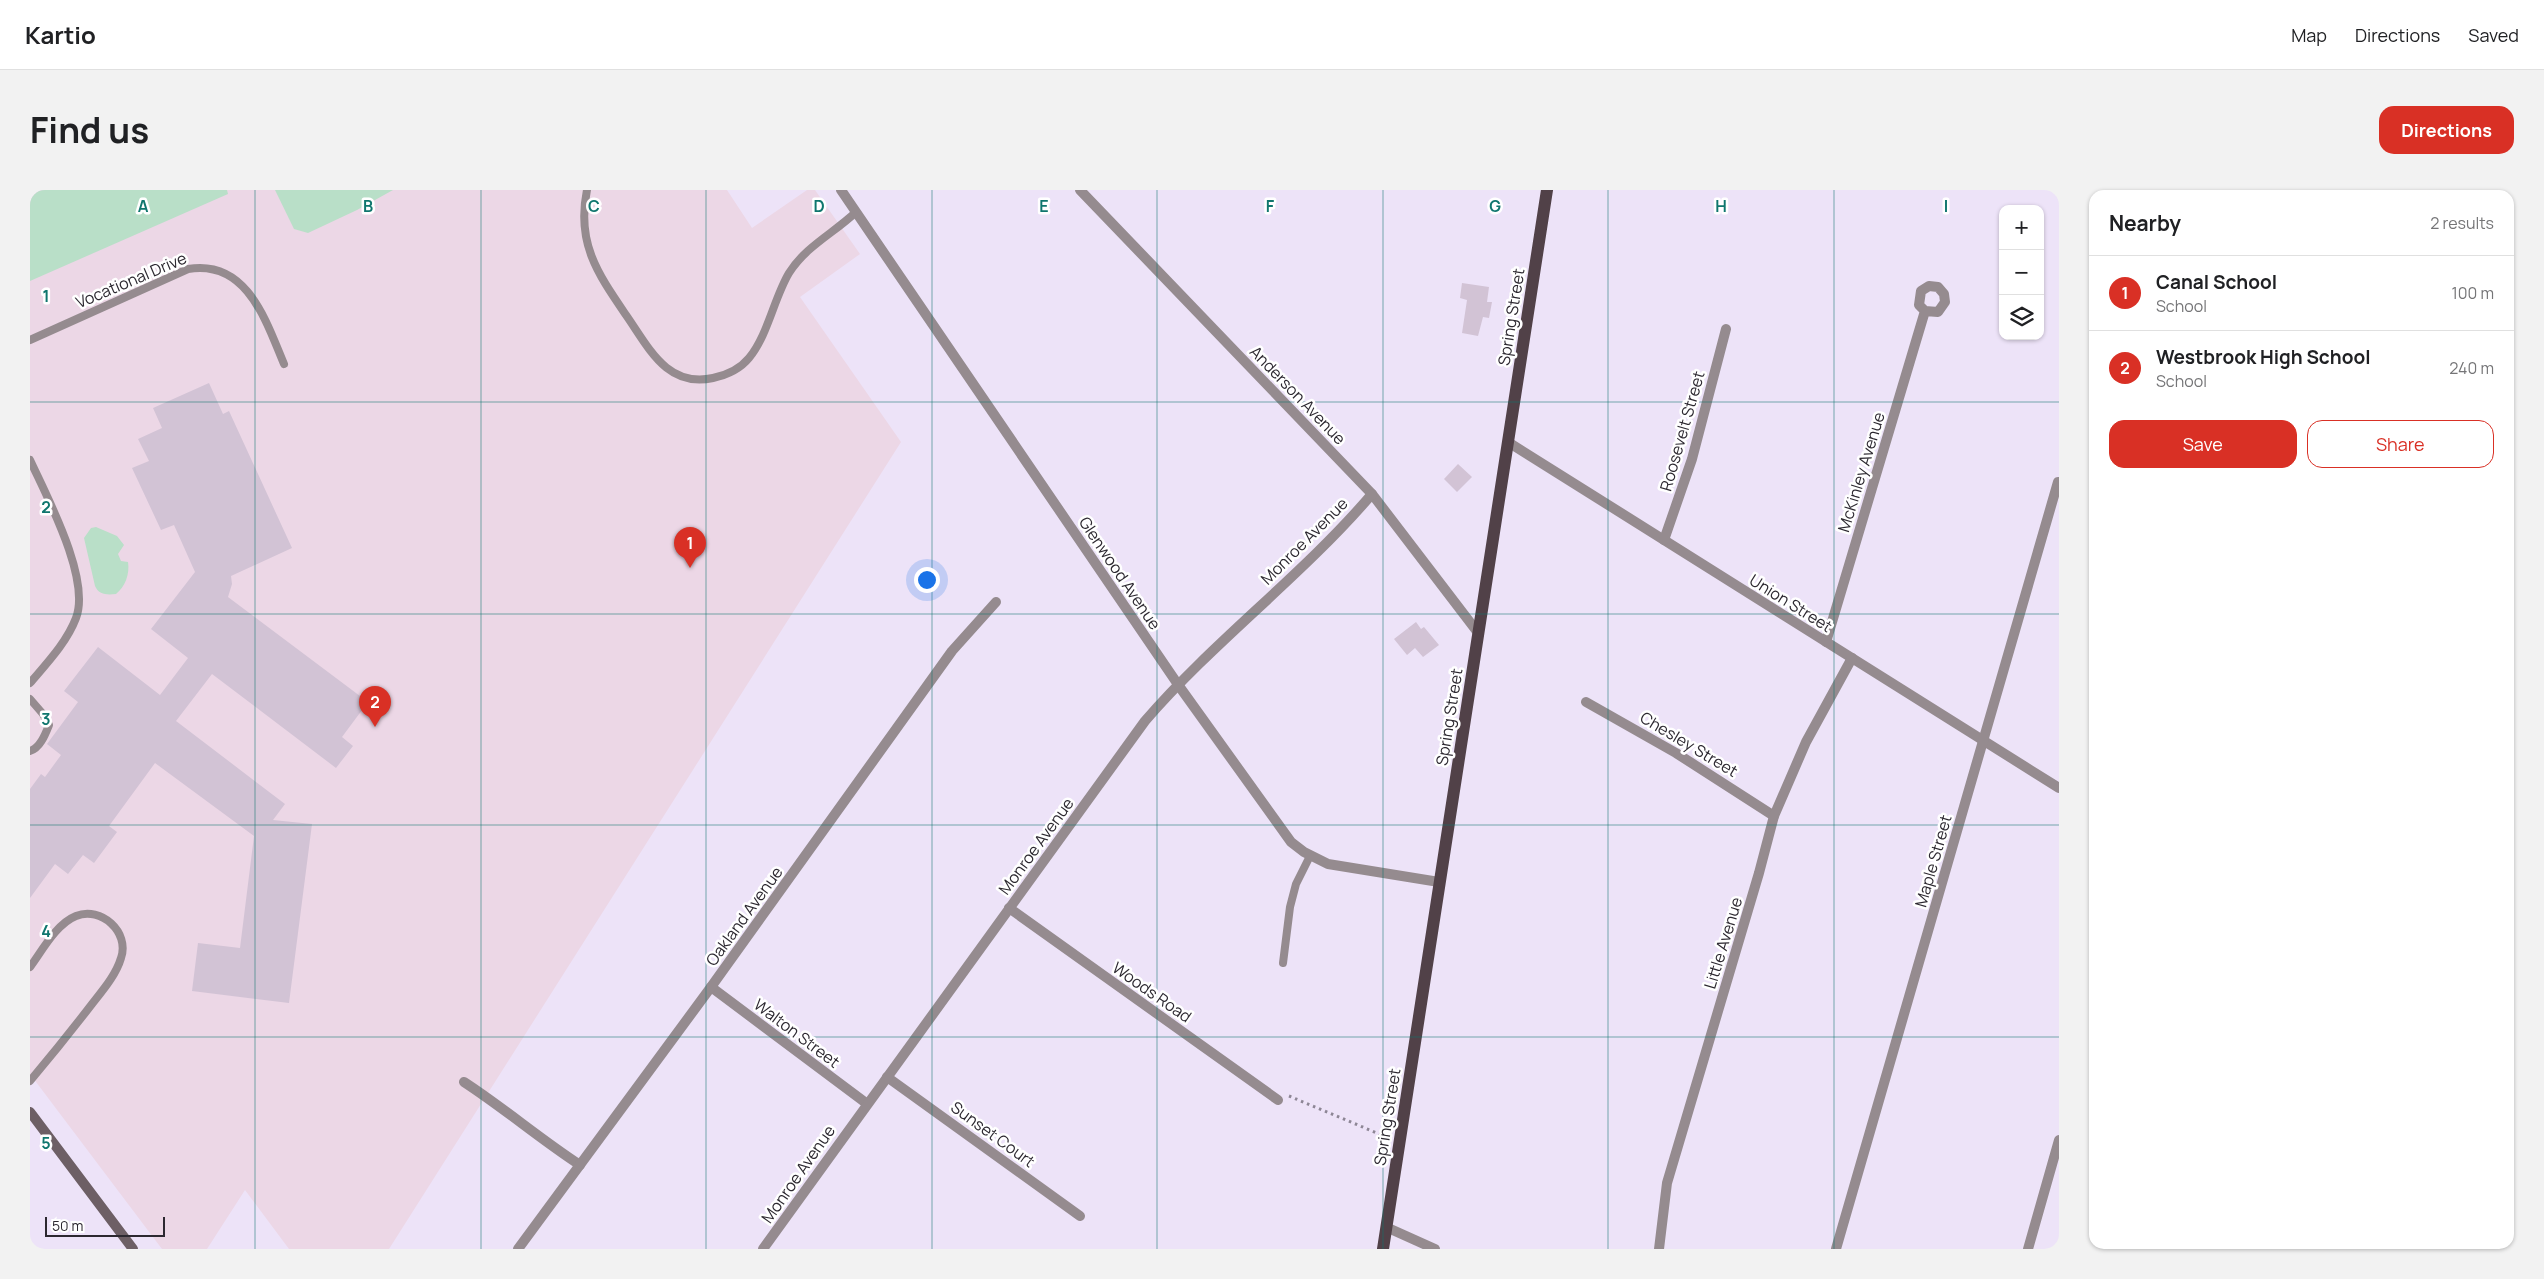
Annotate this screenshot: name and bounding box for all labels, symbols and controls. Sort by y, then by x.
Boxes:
text: Kartio [25,18,96,51]
text: Map [2291,23,2327,47]
text: Directions [2355,23,2440,47]
text: Saved [2468,23,2519,47]
text: Find us [30,106,149,154]
button: Directions [2379,106,2514,154]
text: A [138,195,149,217]
text: B [363,195,373,217]
text: C [588,195,600,217]
text: D [813,195,825,217]
text: E [1039,195,1049,217]
text: F [1266,195,1275,217]
text: G [1489,195,1501,217]
text: H [1715,195,1727,217]
text: I [1944,195,1948,217]
map controls [1999,205,2044,340]
button: + [1999,205,2044,250]
text: Nearby [2109,209,2181,237]
text: 2 results [2430,212,2494,234]
street label: Vocational Drive [72,247,190,313]
button: − [1999,250,2044,295]
street label: Spring Street [1492,267,1530,367]
text: Canal School [2156,269,2277,295]
text: 1 [2121,282,2129,304]
text: 100 m [2451,282,2494,304]
text: 1 [42,285,50,307]
button: layers [1999,295,2044,340]
text: School [2156,295,2207,317]
street label: Anderson Avenue [1245,341,1351,449]
text: Westbrook High School [2156,344,2371,370]
text: 2 [2120,357,2130,379]
text: 240 m [2449,357,2494,379]
street label: Roosevelt Street [1654,368,1710,494]
text: School [2156,370,2207,392]
street label: McKinley Avenue [1832,409,1890,535]
button: Save [2109,420,2297,468]
button: Share [2307,420,2494,468]
street label: Monroe Avenue [1256,493,1352,589]
text: 2 [41,496,51,518]
street label: Glenwood Avenue [1074,512,1166,634]
pin: 1 [674,527,706,568]
your location [914,567,940,593]
street label: Union Street [1745,569,1837,637]
street label: Spring Street [1430,667,1468,767]
pin: 2 [359,686,391,727]
street label: Chesley Street [1636,706,1742,782]
text: 3 [41,708,51,730]
street label: Monroe Avenue [993,793,1079,899]
street label: Maple Street [1909,812,1957,910]
street label: Oakland Avenue [700,862,788,970]
street label: Little Avenue [1699,894,1747,992]
text: 4 [41,920,51,942]
street label: Woods Road [1108,957,1196,1027]
street label: Walton Street [750,993,844,1073]
street label: Spring Street [1368,1067,1406,1167]
street label: Sunset Court [947,1096,1039,1172]
street label: Monroe Avenue [756,1121,840,1227]
text: 5 [41,1132,51,1154]
scale bar [45,1214,165,1237]
text: 50 m [52,1216,83,1235]

